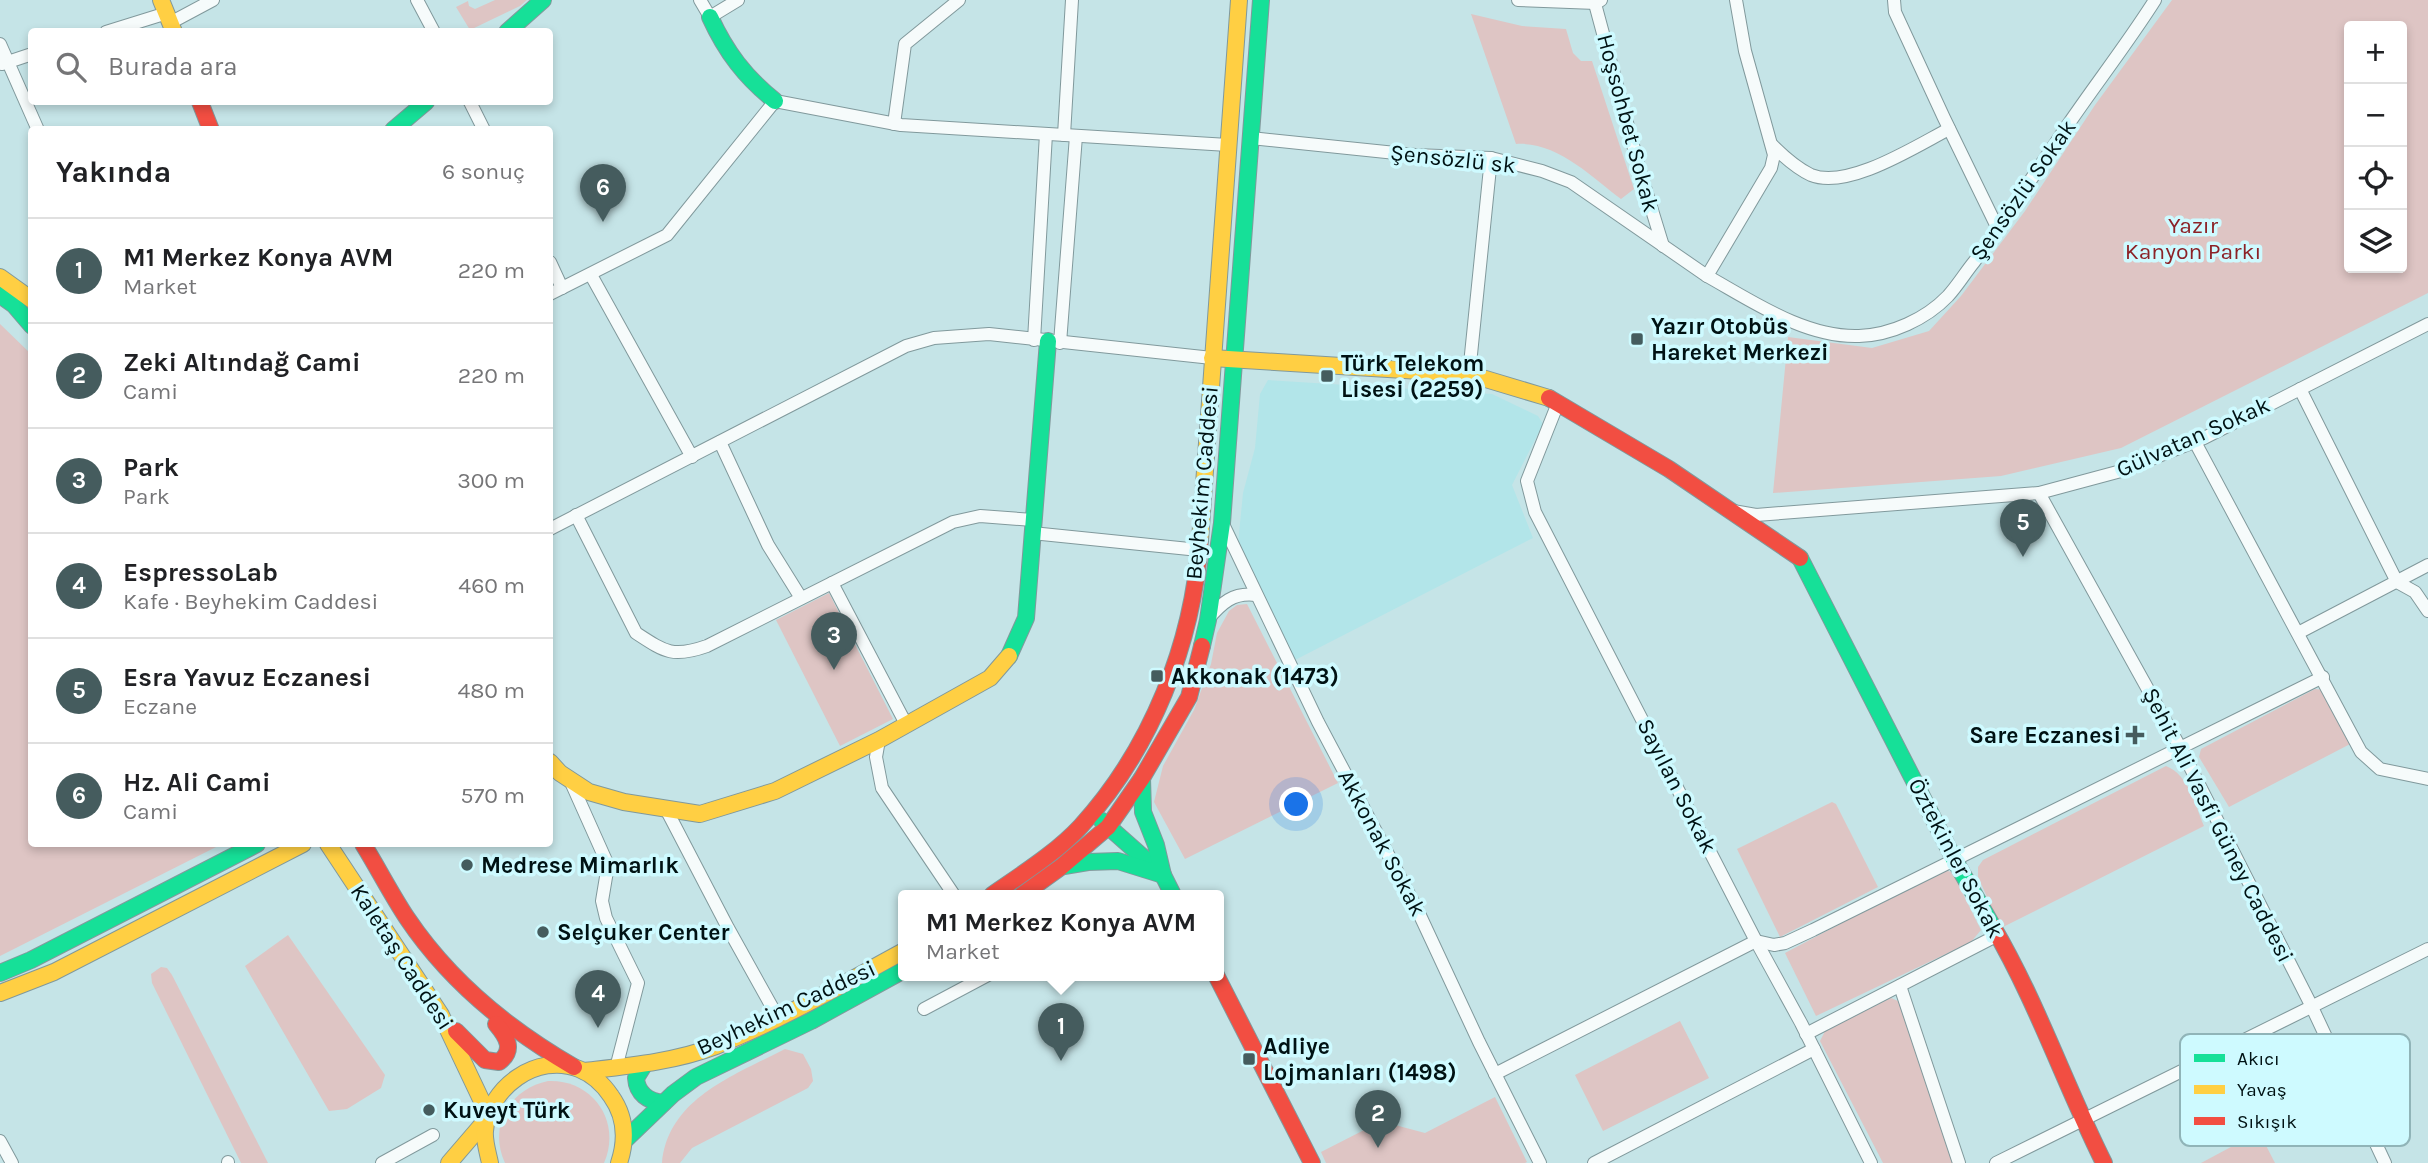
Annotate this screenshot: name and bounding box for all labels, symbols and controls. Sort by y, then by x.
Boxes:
map controls [2344,21,2407,273]
button: + [2344,21,2407,84]
search box [28,28,553,105]
street label: Hoşsohbet Sokak [1591,31,1665,215]
icon: search [52,48,90,86]
text: Burada ara [108,51,238,82]
button: − [2344,84,2407,147]
street label: Şensözlü Sokak [1964,114,2082,266]
street label: Şensözlü sk [1389,139,1517,179]
button: locate [2344,147,2407,210]
text: Yakında [56,154,171,190]
text: 6 sonuç [442,158,525,185]
pin: 6 [580,164,626,222]
button: layers [2344,210,2407,273]
park label: Yazır Kanyon Parkı [2125,212,2261,265]
text: M1 Merkez Konya AVM [123,242,394,273]
text: 1 [75,257,83,284]
text: 220 m [458,257,525,284]
text: Market [123,273,197,300]
place label: Yazır Otobüs Hareket Merkezi [1651,313,1829,366]
marker: Yazır Otobüs Hareket Merkezi [1629,331,1645,347]
text: Zeki Altındağ Cami [123,347,361,378]
place label: Türk Telekom Lisesi (2259) [1341,350,1484,403]
text: 2 [72,362,86,389]
text: 220 m [458,362,525,389]
marker: Türk Telekom Lisesi (2259) [1319,368,1335,384]
text: Cami [123,378,178,405]
street label: Beyhekim Caddesi [1180,385,1224,581]
street label: Gülvatan Sokak [2112,391,2274,483]
text: Park [123,452,179,483]
text: 3 [72,467,86,494]
text: 300 m [457,467,525,494]
text: Park [123,483,170,510]
pin: 5 [2000,499,2046,557]
text: EspressoLab [123,557,278,588]
text: 4 [72,572,86,599]
text: 460 m [458,572,525,599]
text: Kafe · Beyhekim Caddesi [123,588,378,615]
pin: 3 [811,612,857,670]
text: Esra Yavuz Eczanesi [123,662,371,693]
place label: Akkonak (1473) [1171,663,1339,690]
marker: Akkonak (1473) [1149,668,1165,684]
text: 5 [72,677,86,704]
text: 480 m [457,677,525,704]
street label: Şehit Ali Vasfi Güney Caddesi [2137,683,2299,967]
text: Eczane [123,693,197,720]
street label: Sayılan Sokak [1631,714,1723,858]
place label: Sare Eczanesi [1969,722,2121,749]
marker: Sare Eczanesi [2127,727,2143,743]
street label: Akkonak Sokak [1332,765,1432,921]
text: Hz. Ali Cami [123,767,271,798]
street label: Öztekinler Sokak [1903,774,2009,943]
text: 6 [72,782,86,809]
text: 570 m [461,782,525,809]
your location [1279,787,1313,821]
text: Cami [123,798,178,825]
place label: Medrese Mimarlık [481,852,679,879]
marker: Medrese Mimarlık [459,857,475,873]
street label: Kaletaş Caddesi [345,879,459,1035]
popup [898,890,1224,981]
text: M1 Merkez Konya AVM [926,907,1196,938]
place label: Selçuker Center [557,919,729,946]
marker: Selçuker Center [535,924,551,940]
text: Market [926,938,1000,965]
street label: Beyhekim Caddesi [692,955,880,1061]
pin: 4 [575,970,621,1028]
pin: 1 [1038,1003,1084,1061]
place label: Adliye Lojmanları (1498) [1263,1033,1457,1086]
legend [2180,1034,2410,1146]
text: Akıcı [2237,1048,2280,1070]
marker: Adliye Lojmanları (1498) [1241,1051,1257,1067]
text: Yavaş [2237,1079,2287,1101]
pin: 2 [1355,1090,1401,1148]
place label: Kuveyt Türk [443,1097,571,1124]
marker: Kuveyt Türk [421,1102,437,1118]
text: Sıkışık [2237,1111,2297,1133]

